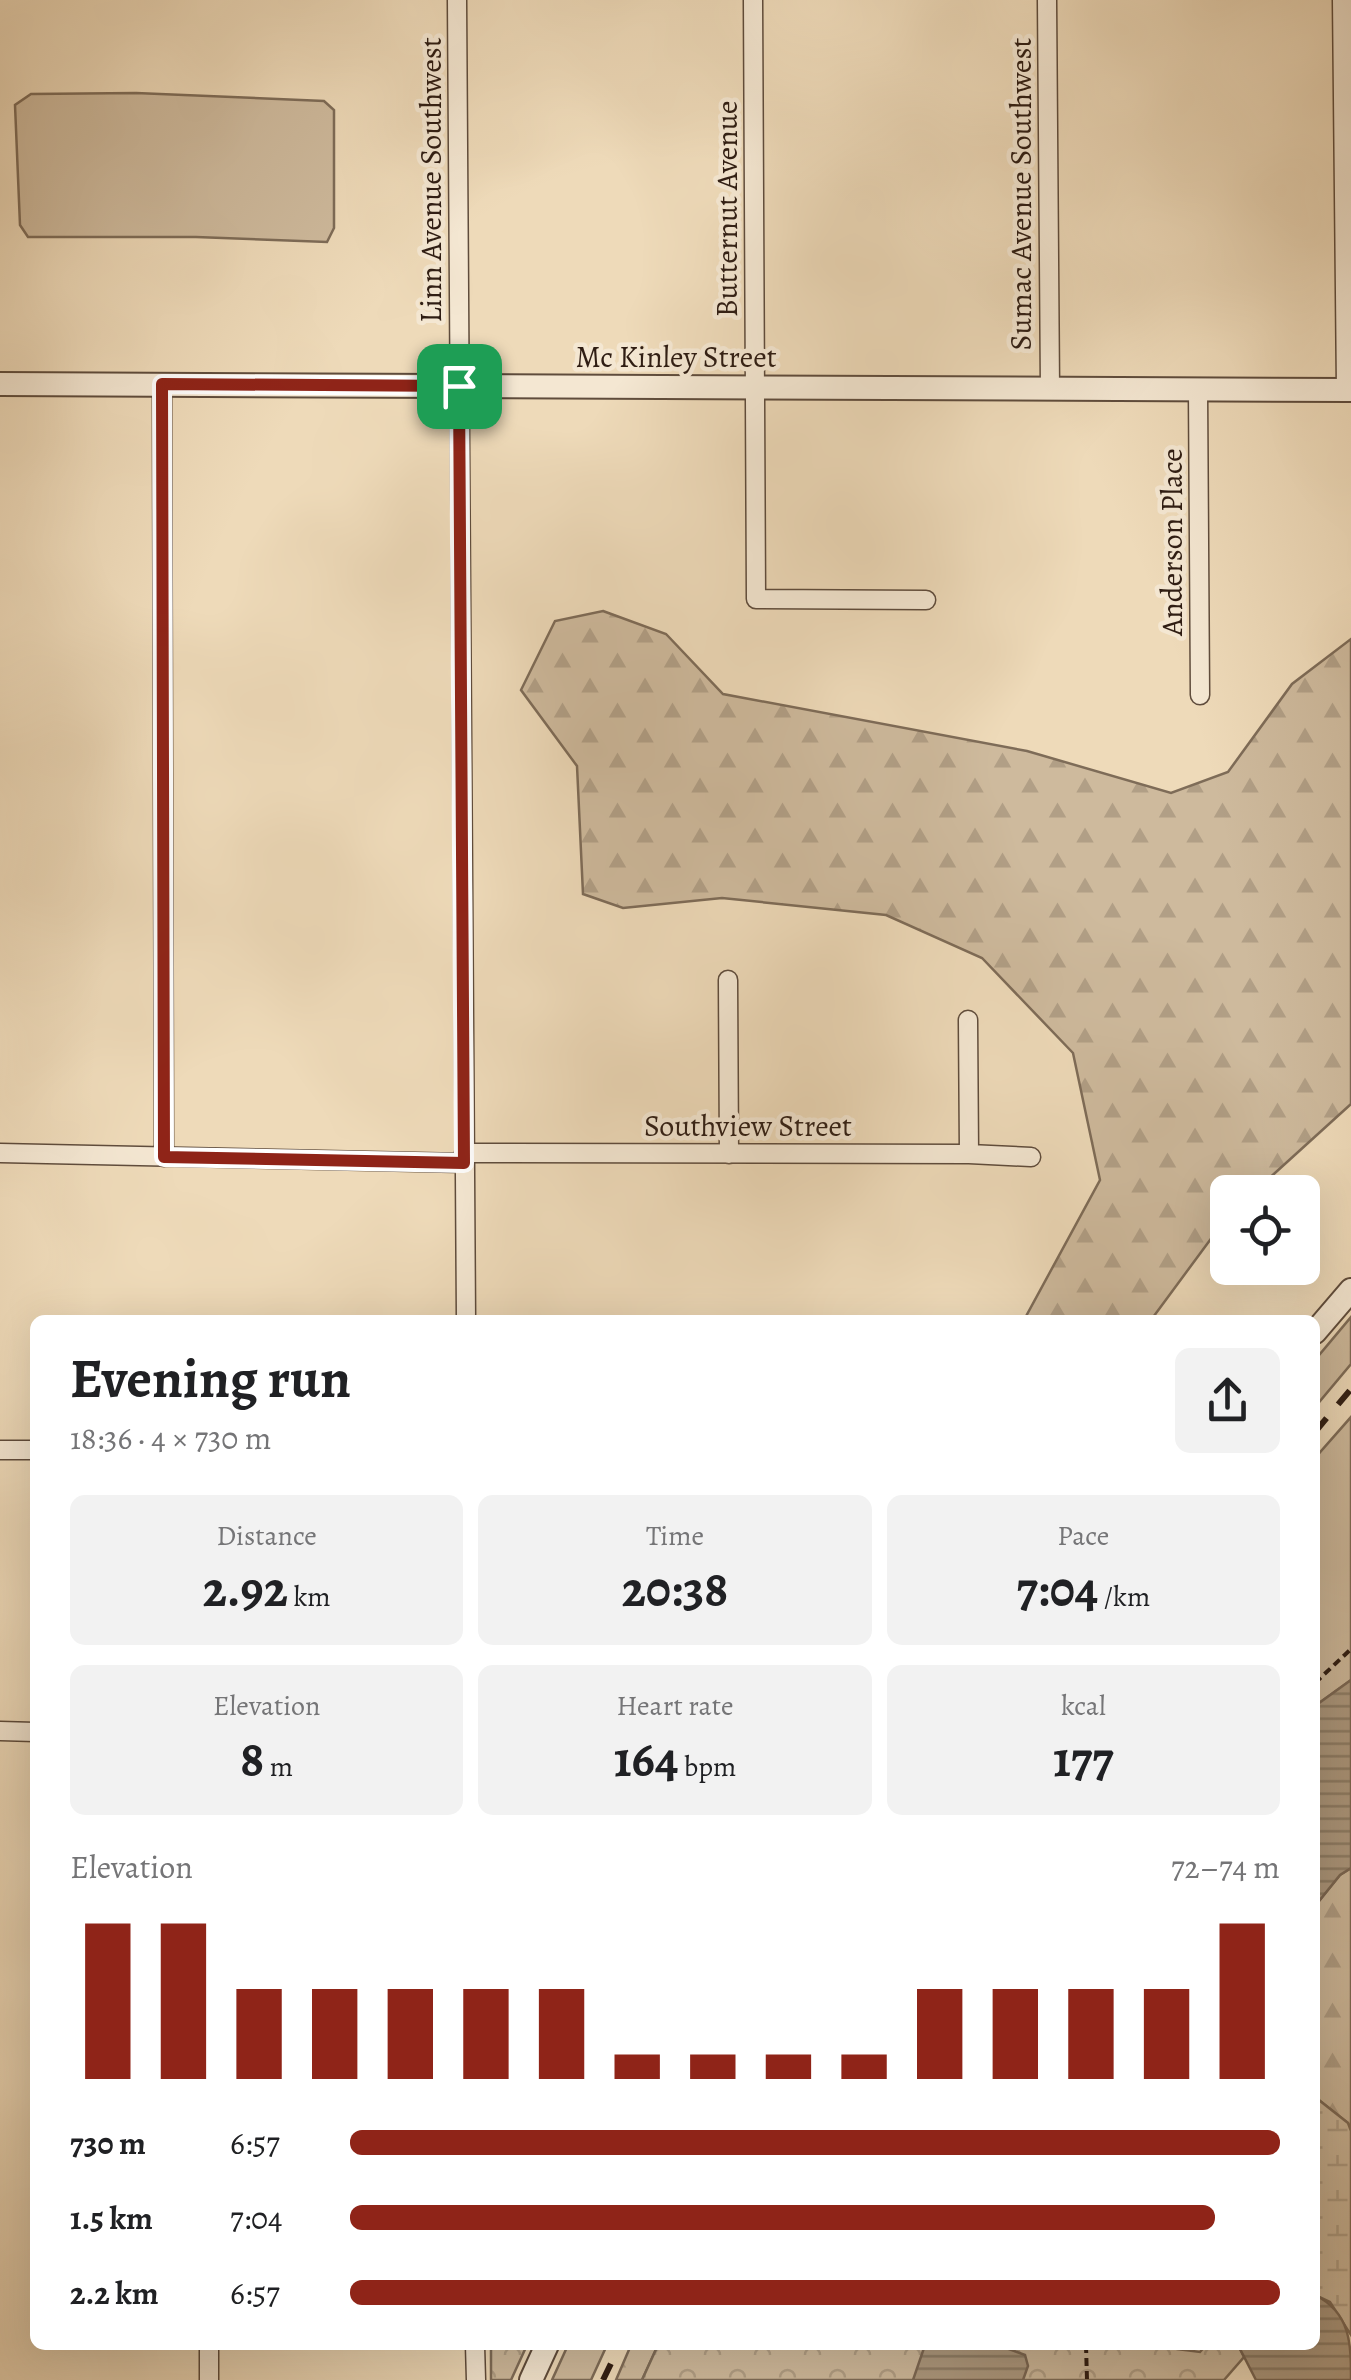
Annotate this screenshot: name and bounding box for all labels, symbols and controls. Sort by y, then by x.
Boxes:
street label: Linn Avenue Southwest [411,37,451,323]
street label: Sumac Avenue Southwest [1001,37,1041,350]
street label: Butternut Avenue [707,101,747,317]
street label: Mc Kinley Street [575,337,777,377]
pin [417,344,502,429]
icon: arrive [432,359,487,414]
street label: Anderson Place [1152,448,1192,637]
street label: Southview Street [644,1106,852,1146]
map controls [1210,1175,1320,1285]
button: locate [1210,1175,1320,1285]
text: Evening run [70,1341,351,1416]
button: share [1175,1348,1280,1453]
text: 18:36 · 4 × 730 m [70,1416,271,1460]
text: Distance [216,1517,317,1555]
text: Time [646,1517,704,1555]
text: Pace [1057,1517,1109,1555]
text: 2.92 [203,1555,288,1623]
text: 20:38 [622,1555,728,1623]
text: 7:04 [1016,1555,1098,1623]
text: km [288,1578,331,1616]
text: /km [1098,1578,1150,1616]
text: Elevation [213,1687,320,1725]
text: Heart rate [617,1687,733,1725]
text: kcal [1061,1687,1106,1725]
text: 8 [240,1725,264,1793]
text: 164 [614,1725,678,1793]
text: 177 [1053,1725,1114,1793]
text: m [264,1748,293,1786]
text: bpm [678,1748,736,1786]
text: Elevation [70,1845,193,1889]
text: 72–74 m [1171,1845,1280,1889]
text: 730 m [70,2121,146,2165]
text: 6:57 [230,2121,280,2165]
text: 1.5 km [70,2196,153,2240]
text: 7:04 [230,2196,283,2240]
text: 2.2 km [70,2271,159,2315]
text: 6:57 [230,2271,280,2315]

